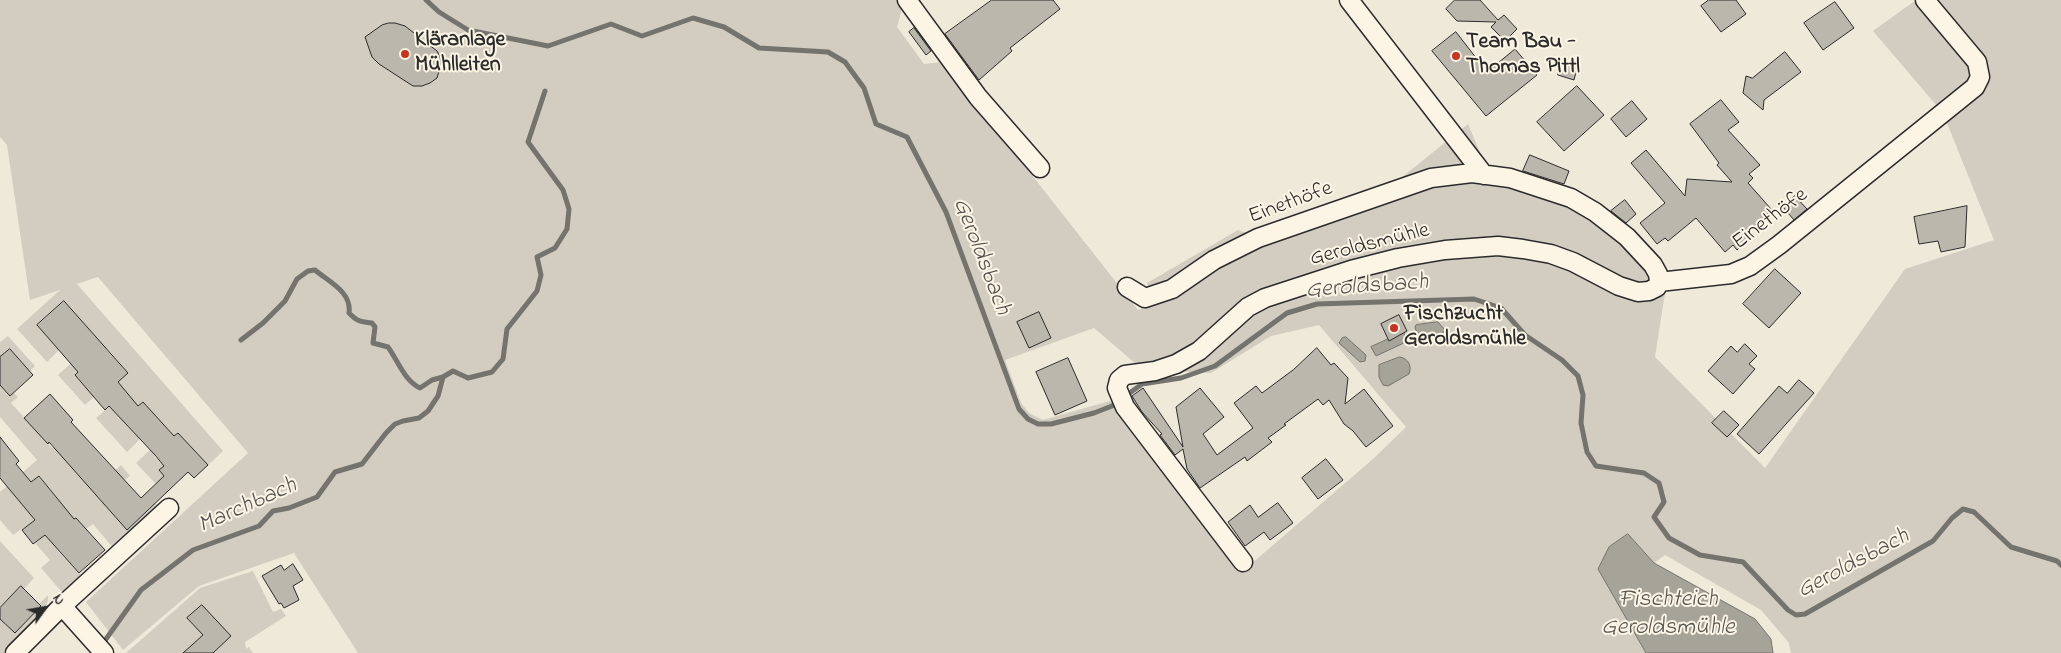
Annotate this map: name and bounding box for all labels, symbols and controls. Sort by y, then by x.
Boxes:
place label: Kläranlage Mühlleiten [415,28,505,80]
place label: Team Bau - Thomas Pittl [1466,30,1580,81]
marker: Kläranlage Mühlleiten [399,48,411,60]
marker: Team Bau - Thomas Pittl [1450,50,1462,62]
street label: Einethöfe [1245,177,1337,231]
street label: Einethöfe [1728,183,1814,257]
water label: Geroldsbach [945,195,1015,319]
street label: Geroldsmühle [1308,218,1432,274]
water label: Geroldsbach [1305,269,1429,307]
place label: Fischzucht Geroldsmühle [1404,302,1526,354]
marker: Fischzucht Geroldsmühle [1388,322,1400,334]
water label: Marchbach [194,473,302,541]
water label: Geroldsbach [1793,524,1915,606]
north arrow [20,583,70,633]
water label: Fischteich Geroldsmühle [1601,587,1735,643]
text: N [47,590,70,609]

